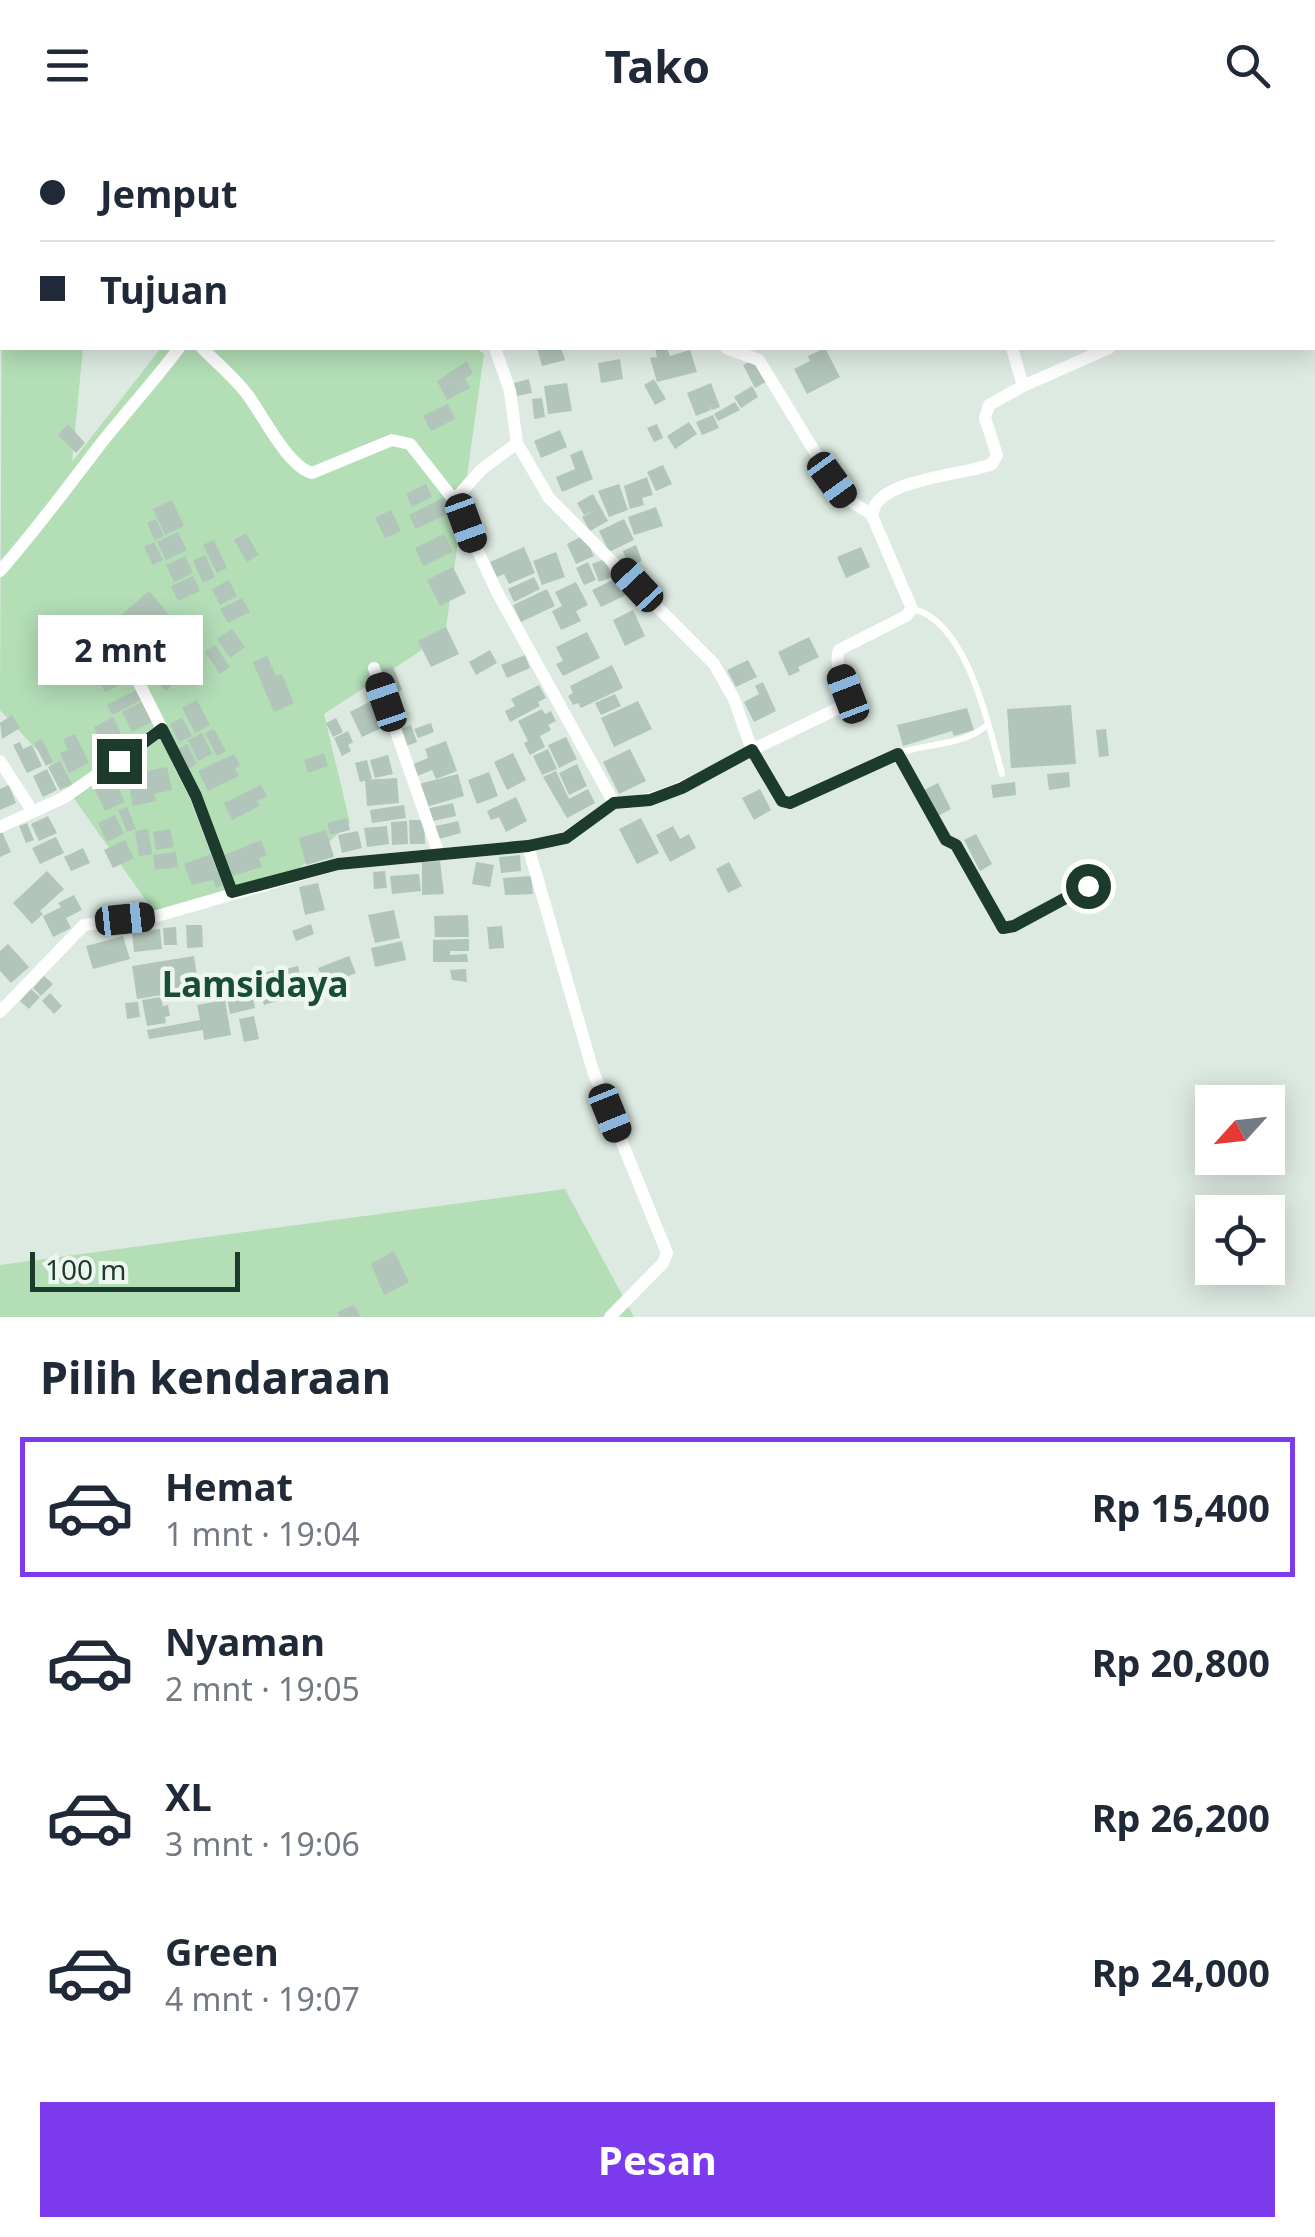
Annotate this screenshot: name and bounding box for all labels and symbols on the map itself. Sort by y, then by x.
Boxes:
car [802,447,862,513]
car [442,490,490,556]
car [606,553,668,617]
callout: 2 mnt [36,616,202,686]
car [823,661,873,727]
car [362,669,410,735]
route end [97,739,142,784]
route start [1066,864,1111,909]
car [94,901,156,937]
district label: Lamsidaya [162,960,348,1007]
car [585,1080,635,1146]
north arrow [1195,1085,1285,1175]
scale bar [30,1247,240,1292]

